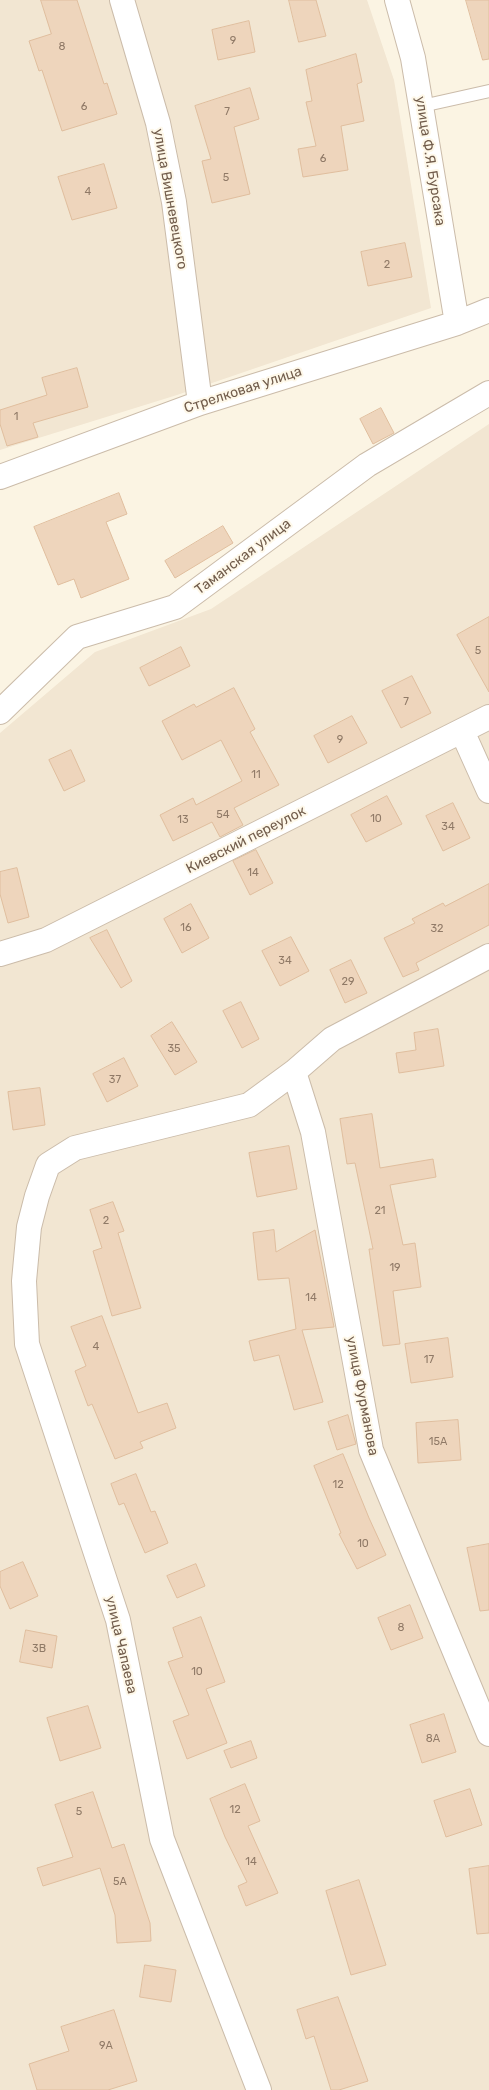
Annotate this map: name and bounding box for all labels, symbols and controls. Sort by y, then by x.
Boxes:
house number: 9 [230,34,236,48]
house number: 8 [59,40,65,54]
street label: улица Ф.Я. Бурсака [411,95,449,227]
house number: 6 [81,100,87,114]
house number: 7 [224,105,230,119]
street label: улица Вишневецкого [149,127,191,271]
house number: 6 [320,152,326,166]
house number: 5 [223,171,229,185]
house number: 4 [85,185,91,199]
house number: 2 [384,258,390,272]
street label: Стрелковая улица [182,363,304,417]
house number: 1 [14,410,18,424]
street label: Таманская улица [192,515,294,599]
house number: 5 [475,644,481,658]
house number: 7 [403,695,409,709]
house number: 9 [337,733,343,747]
house number: 11 [251,768,261,782]
street label: Киевский переулок [183,803,309,877]
house number: 54 [216,808,230,822]
house number: 10 [370,812,382,826]
house number: 13 [177,813,189,827]
house number: 34 [441,820,455,834]
house number: 14 [247,866,259,880]
house number: 16 [180,921,192,935]
house number: 32 [430,922,444,936]
house number: 34 [278,954,292,968]
house number: 29 [342,975,354,989]
house number: 35 [167,1042,181,1056]
house number: 37 [109,1073,121,1087]
house number: 21 [374,1204,386,1218]
house number: 2 [103,1214,109,1228]
house number: 19 [389,1261,401,1275]
house number: 14 [305,1291,317,1305]
street label: улица Фурманова [342,1335,382,1457]
house number: 4 [93,1340,99,1354]
house number: 17 [424,1353,434,1367]
house number: 15А [429,1435,447,1449]
house number: 12 [332,1478,344,1492]
house number: 10 [357,1537,369,1551]
street label: улица Чапаева [102,1594,140,1696]
house number: 8 [398,1621,404,1635]
house number: 3В [32,1642,46,1656]
house number: 10 [191,1665,203,1679]
house number: 8А [426,1732,440,1746]
house number: 12 [229,1803,241,1817]
house number: 5 [76,1805,82,1819]
house number: 14 [245,1855,257,1869]
house number: 5А [113,1875,127,1889]
house number: 9А [99,2039,113,2053]

